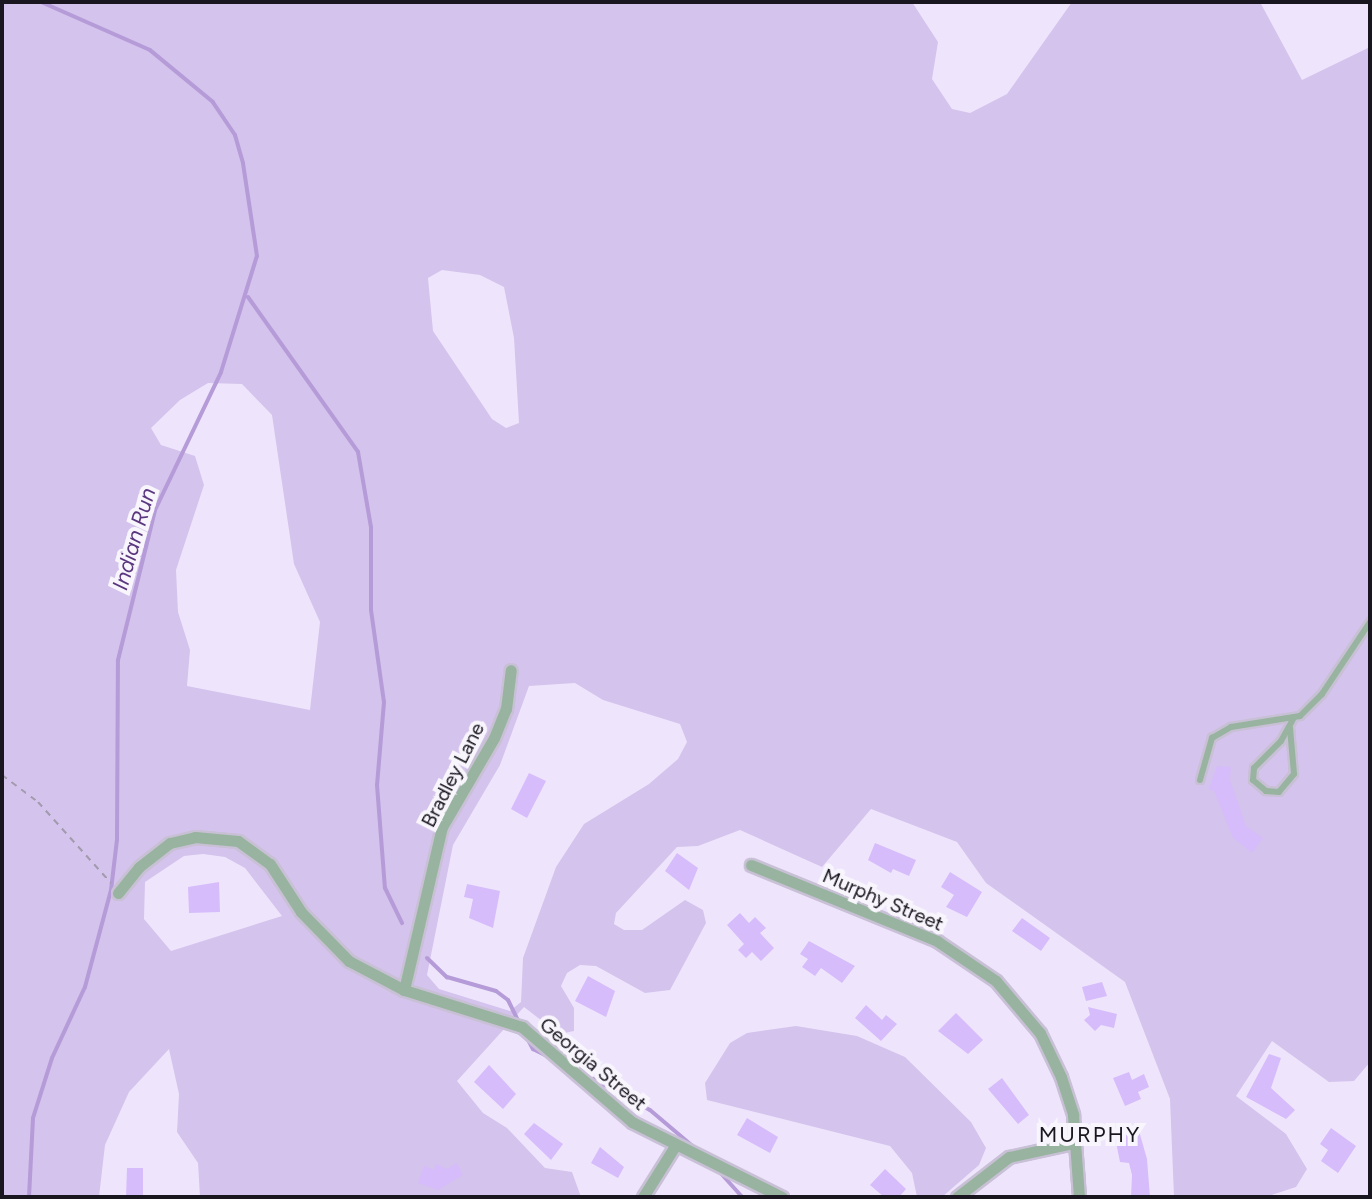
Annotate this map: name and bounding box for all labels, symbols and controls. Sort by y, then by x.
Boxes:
water label: Indian Run [107,485,161,593]
street label: Bradley Lane [416,719,490,831]
street label: Murphy Street [819,864,947,936]
street label: Georgia Street [535,1012,651,1116]
district label: MURPHY [1039,1122,1141,1148]

